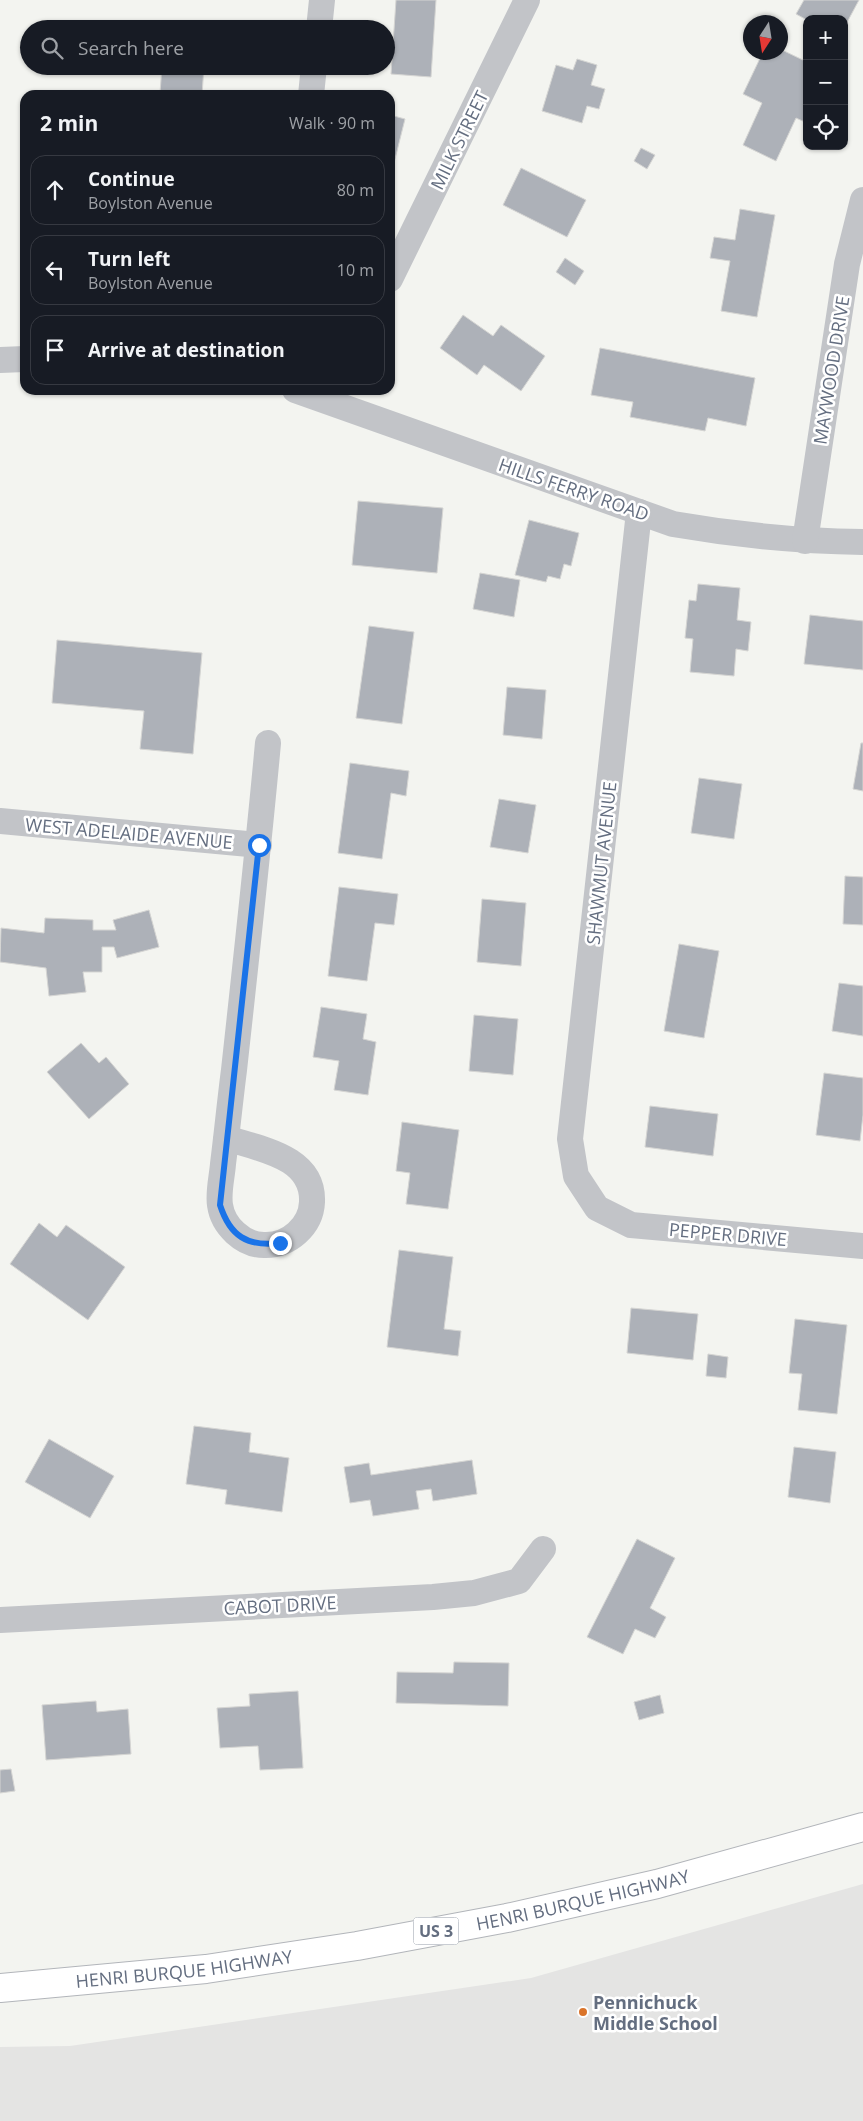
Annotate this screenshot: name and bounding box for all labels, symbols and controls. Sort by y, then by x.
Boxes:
north arrow [743,15,788,60]
map controls [803,15,848,150]
button: + [803,15,848,60]
search box [20,20,395,75]
icon: search [38,34,66,62]
text: Search here [78,35,184,61]
button: − [803,60,848,105]
street label: MILK STREET [425,87,493,193]
button: locate [803,105,848,150]
text: 2 min [40,109,98,137]
text: Walk · 90 m [289,112,375,134]
text: Continue [88,166,175,192]
icon: ahead [41,176,69,204]
text: 80 m [337,179,374,201]
text: Boylston Avenue [88,192,213,214]
text: Turn left [88,246,170,272]
icon: left [41,256,69,284]
text: 10 m [337,259,374,281]
text: Boylston Avenue [88,272,213,294]
street label: MAYWOOD DRIVE [807,294,855,446]
icon: arrive [41,336,69,364]
text: Arrive at destination [88,337,285,363]
street label: HILLS FERRY ROAD [496,452,652,526]
street label: SHAWMUT AVENUE [581,780,621,946]
street label: WEST ADELAIDE AVENUE [24,812,234,854]
route start [248,834,271,857]
street label: PEPPER DRIVE [668,1217,788,1251]
route end [269,1232,292,1255]
street label: CABOT DRIVE [223,1590,337,1620]
street label: HENRI BURQUE HIGHWAY [474,1863,693,1936]
road number: US 3 [414,1918,458,1944]
street label: HENRI BURQUE HIGHWAY [74,1944,295,1993]
place label: Pennichuck Middle School [593,1990,718,2035]
marker: Pennichuck Middle School [577,2006,589,2018]

